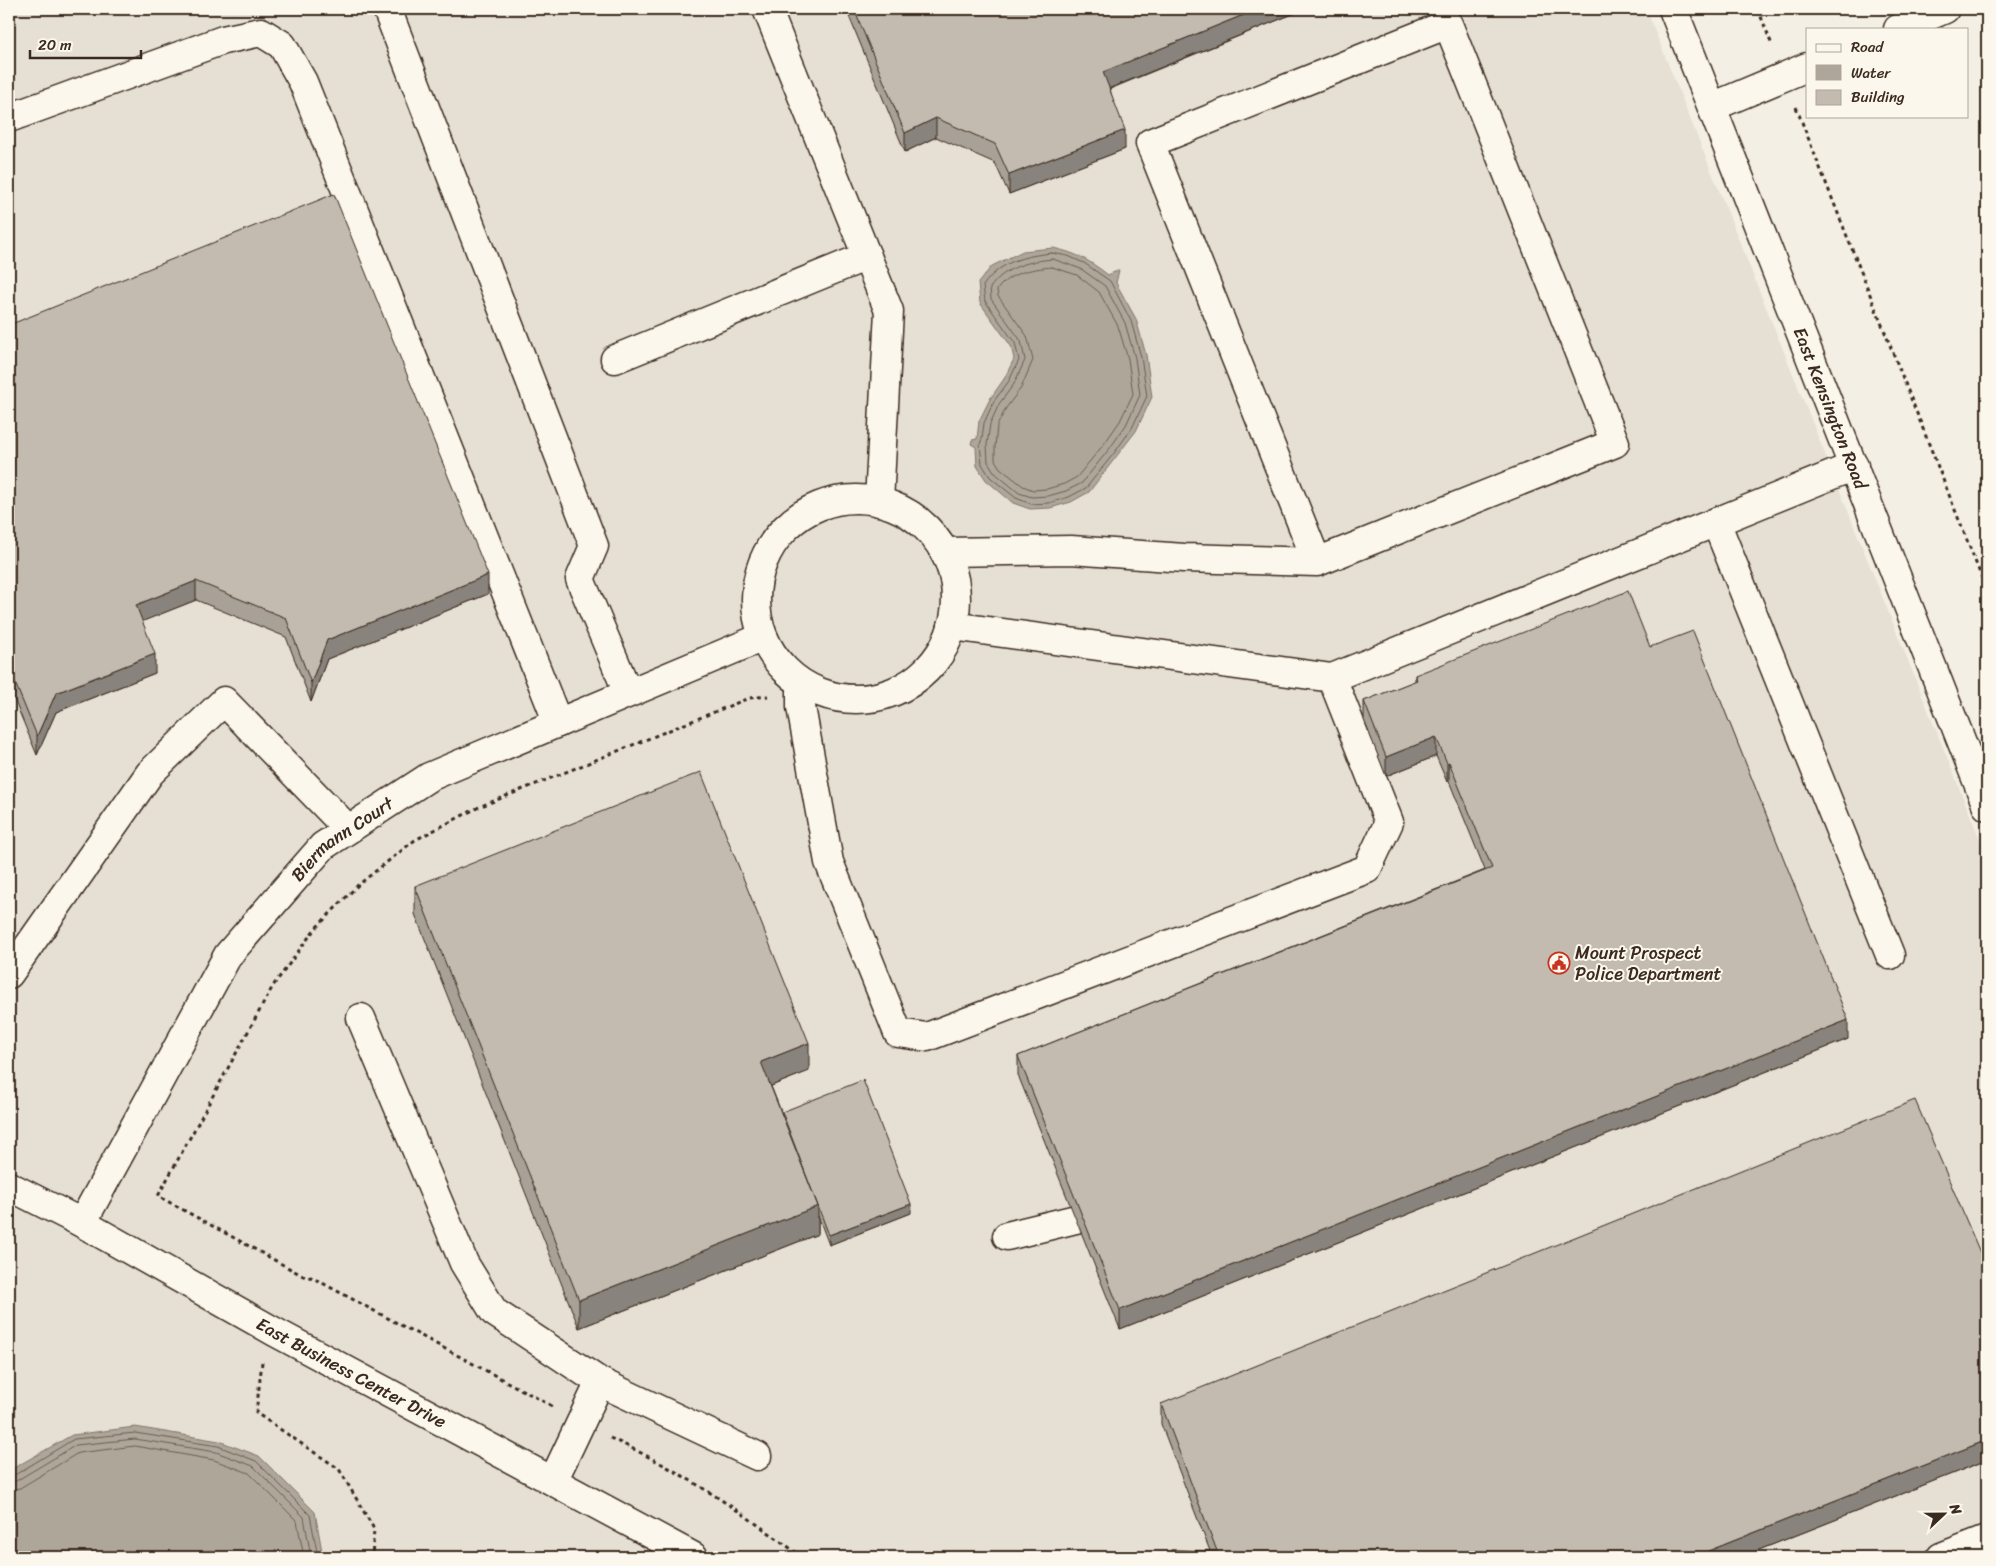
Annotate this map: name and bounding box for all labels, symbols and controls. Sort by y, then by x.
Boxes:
scale bar [30,28,141,60]
legend [1806,28,1968,118]
text: 20 m [38,32,72,58]
text: Road [1851,34,1884,60]
text: Water [1851,60,1891,86]
text: Building [1851,84,1905,110]
street label: East Kensington Road [1784,322,1877,495]
street label: Biermann Court [283,788,401,889]
place label: Mount Prospect Police Department [1575,937,1722,990]
public building icon: Mount Prospect Police Department [1547,951,1571,975]
street label: East Business Center Drive [250,1308,452,1437]
north arrow [1918,1488,1968,1538]
text: N [1942,1499,1969,1519]

